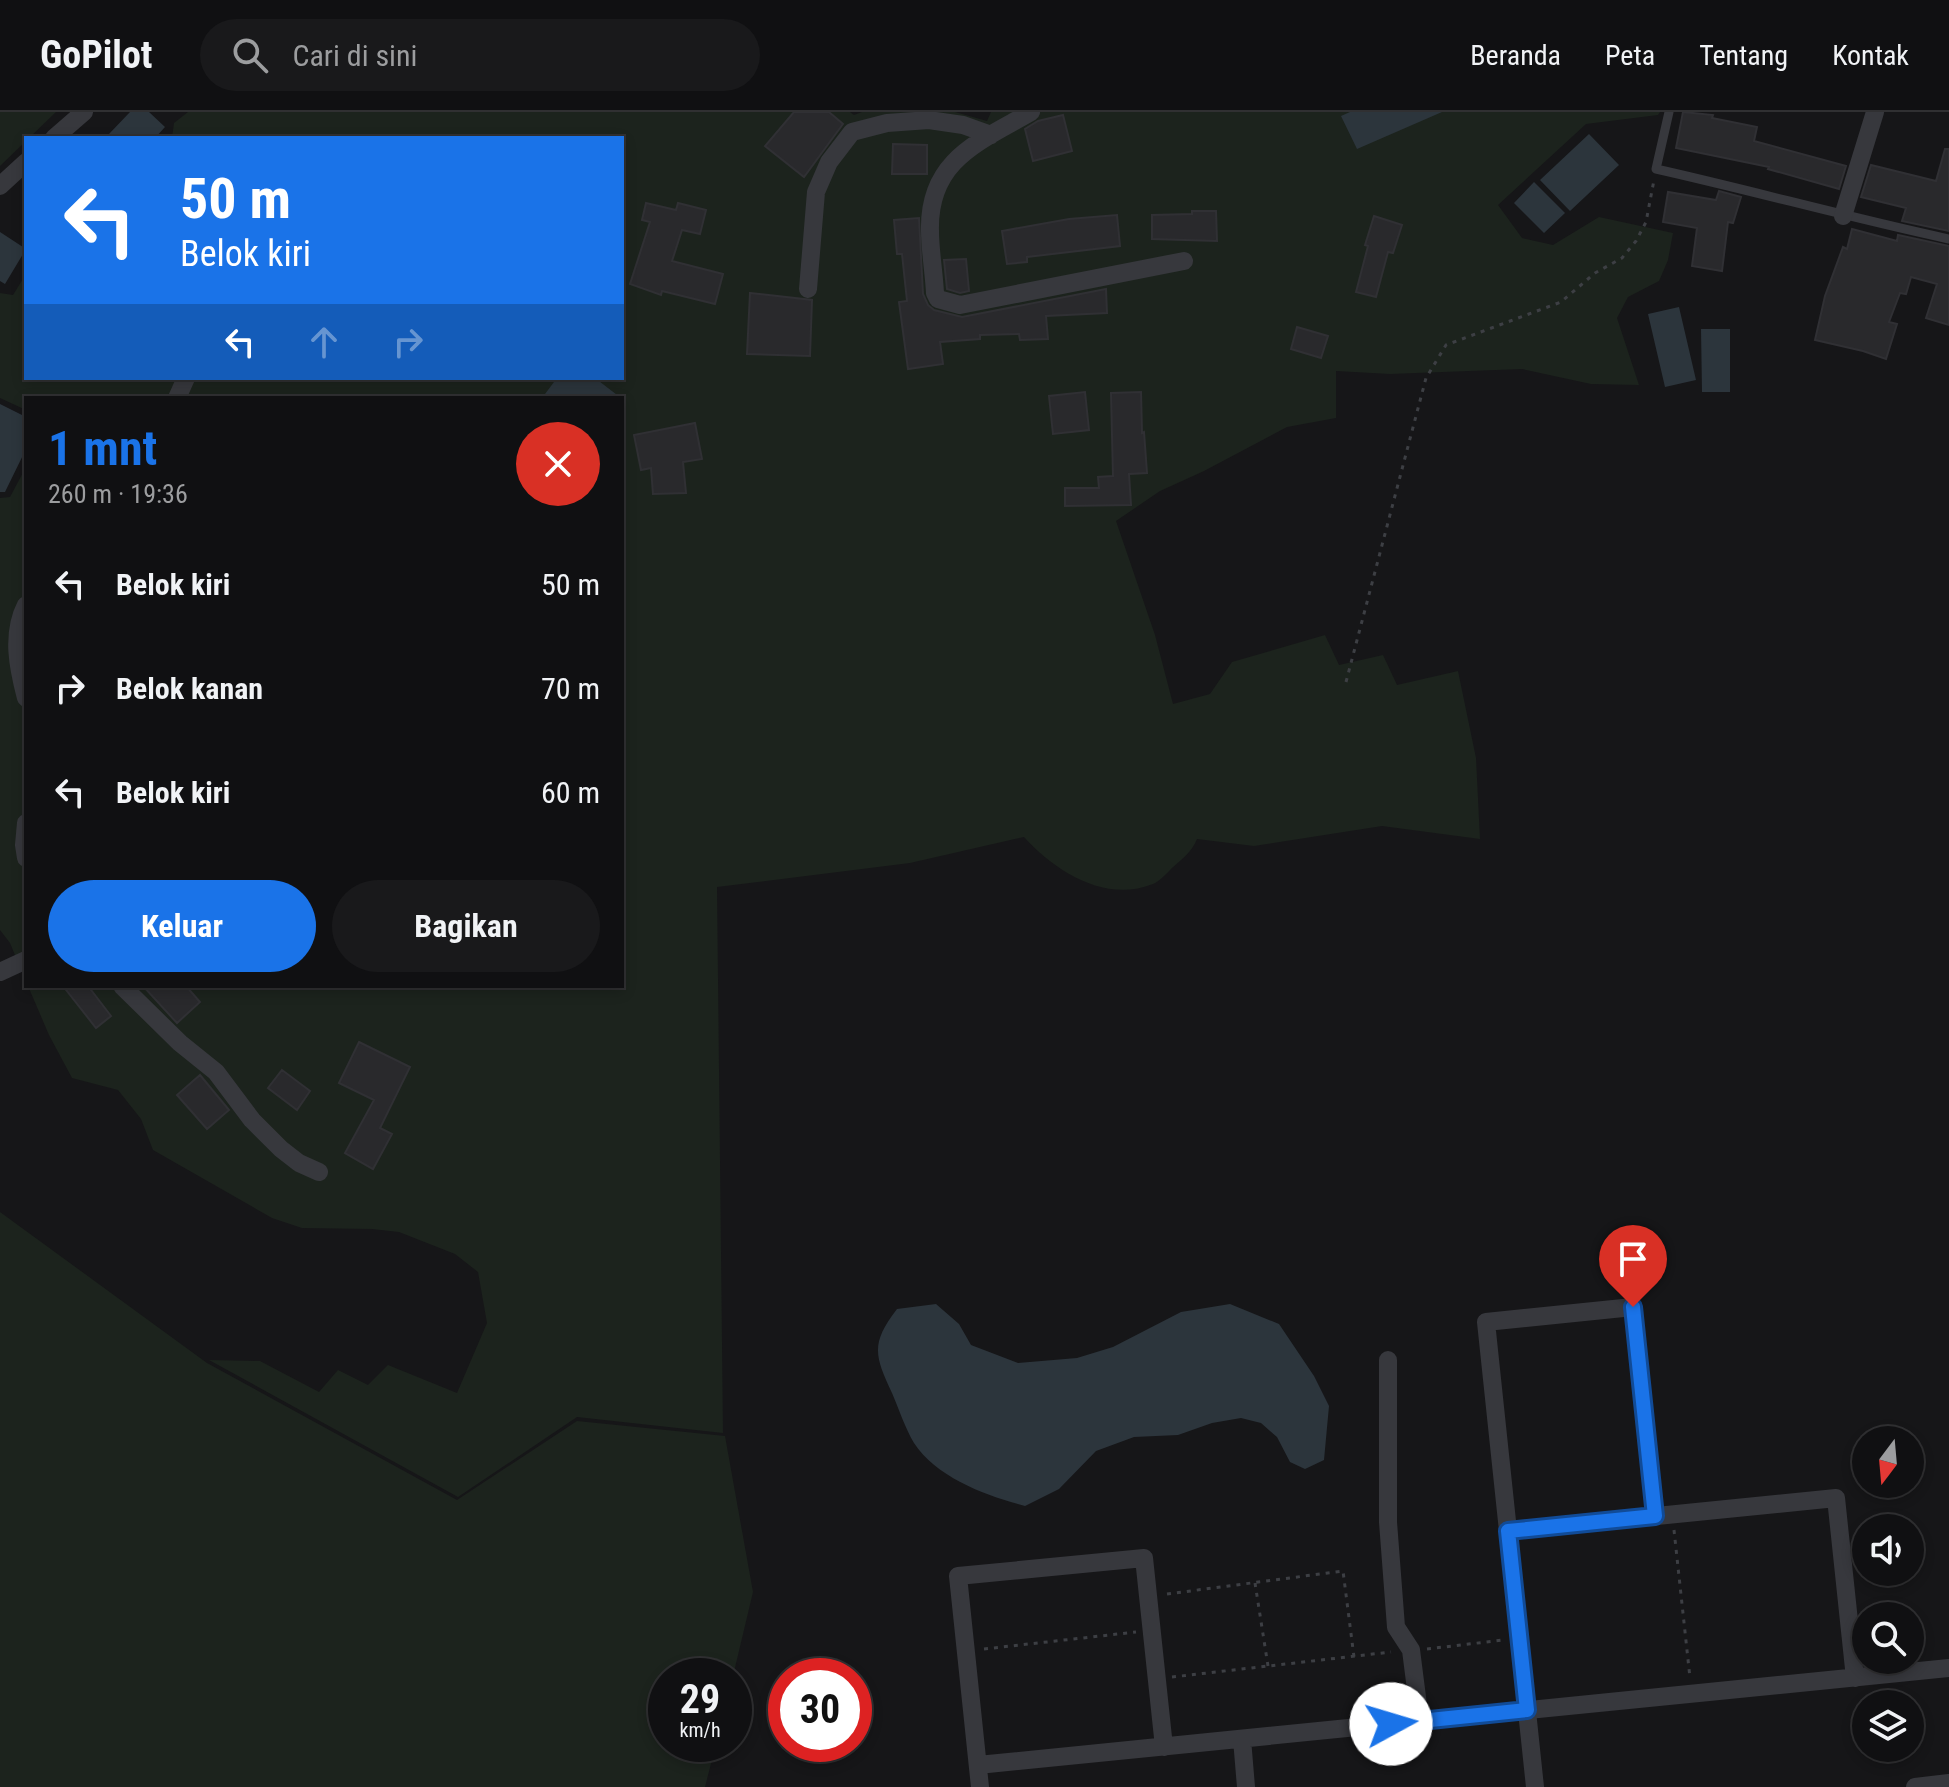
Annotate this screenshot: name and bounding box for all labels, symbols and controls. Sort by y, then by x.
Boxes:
search box [200,19,760,91]
text: GoPilot [40,33,152,77]
icon: search [228,33,272,77]
text: Cari di sini [292,38,417,73]
text: Beranda [1470,39,1561,72]
text: Peta [1605,39,1655,72]
text: Tentang [1699,39,1788,72]
text: Kontak [1832,39,1909,72]
text: 50 m [180,166,291,232]
icon: left [48,168,152,272]
text: Belok kiri [180,233,311,275]
icon: left [218,320,262,364]
icon: ahead [302,320,346,364]
icon: right [386,320,430,364]
text: 1 mnt [48,420,157,477]
button: close [516,422,600,506]
text: 260 m · 19:36 [48,479,188,509]
icon: left [48,562,92,606]
text: Belok kiri [116,567,230,602]
text: 50 m [541,567,600,602]
icon: right [48,666,92,710]
text: Belok kanan [116,671,263,706]
text: 70 m [541,671,600,706]
icon: left [48,770,92,814]
text: Belok kiri [116,775,230,810]
text: 60 m [541,775,600,810]
button: Keluar [48,880,316,972]
button: Bagikan [332,880,600,972]
pin [1599,1225,1667,1307]
icon: arrive [1611,1237,1655,1281]
north arrow [1852,1426,1924,1498]
map controls [1852,1426,1924,1762]
button: sound [1852,1514,1924,1586]
button: search [1852,1602,1924,1674]
speed limit sign: 30 [768,1658,872,1762]
text: 29 [680,1676,720,1723]
position arrow [1349,1682,1433,1766]
button: layers [1852,1690,1924,1762]
text: km/h [679,1718,721,1742]

